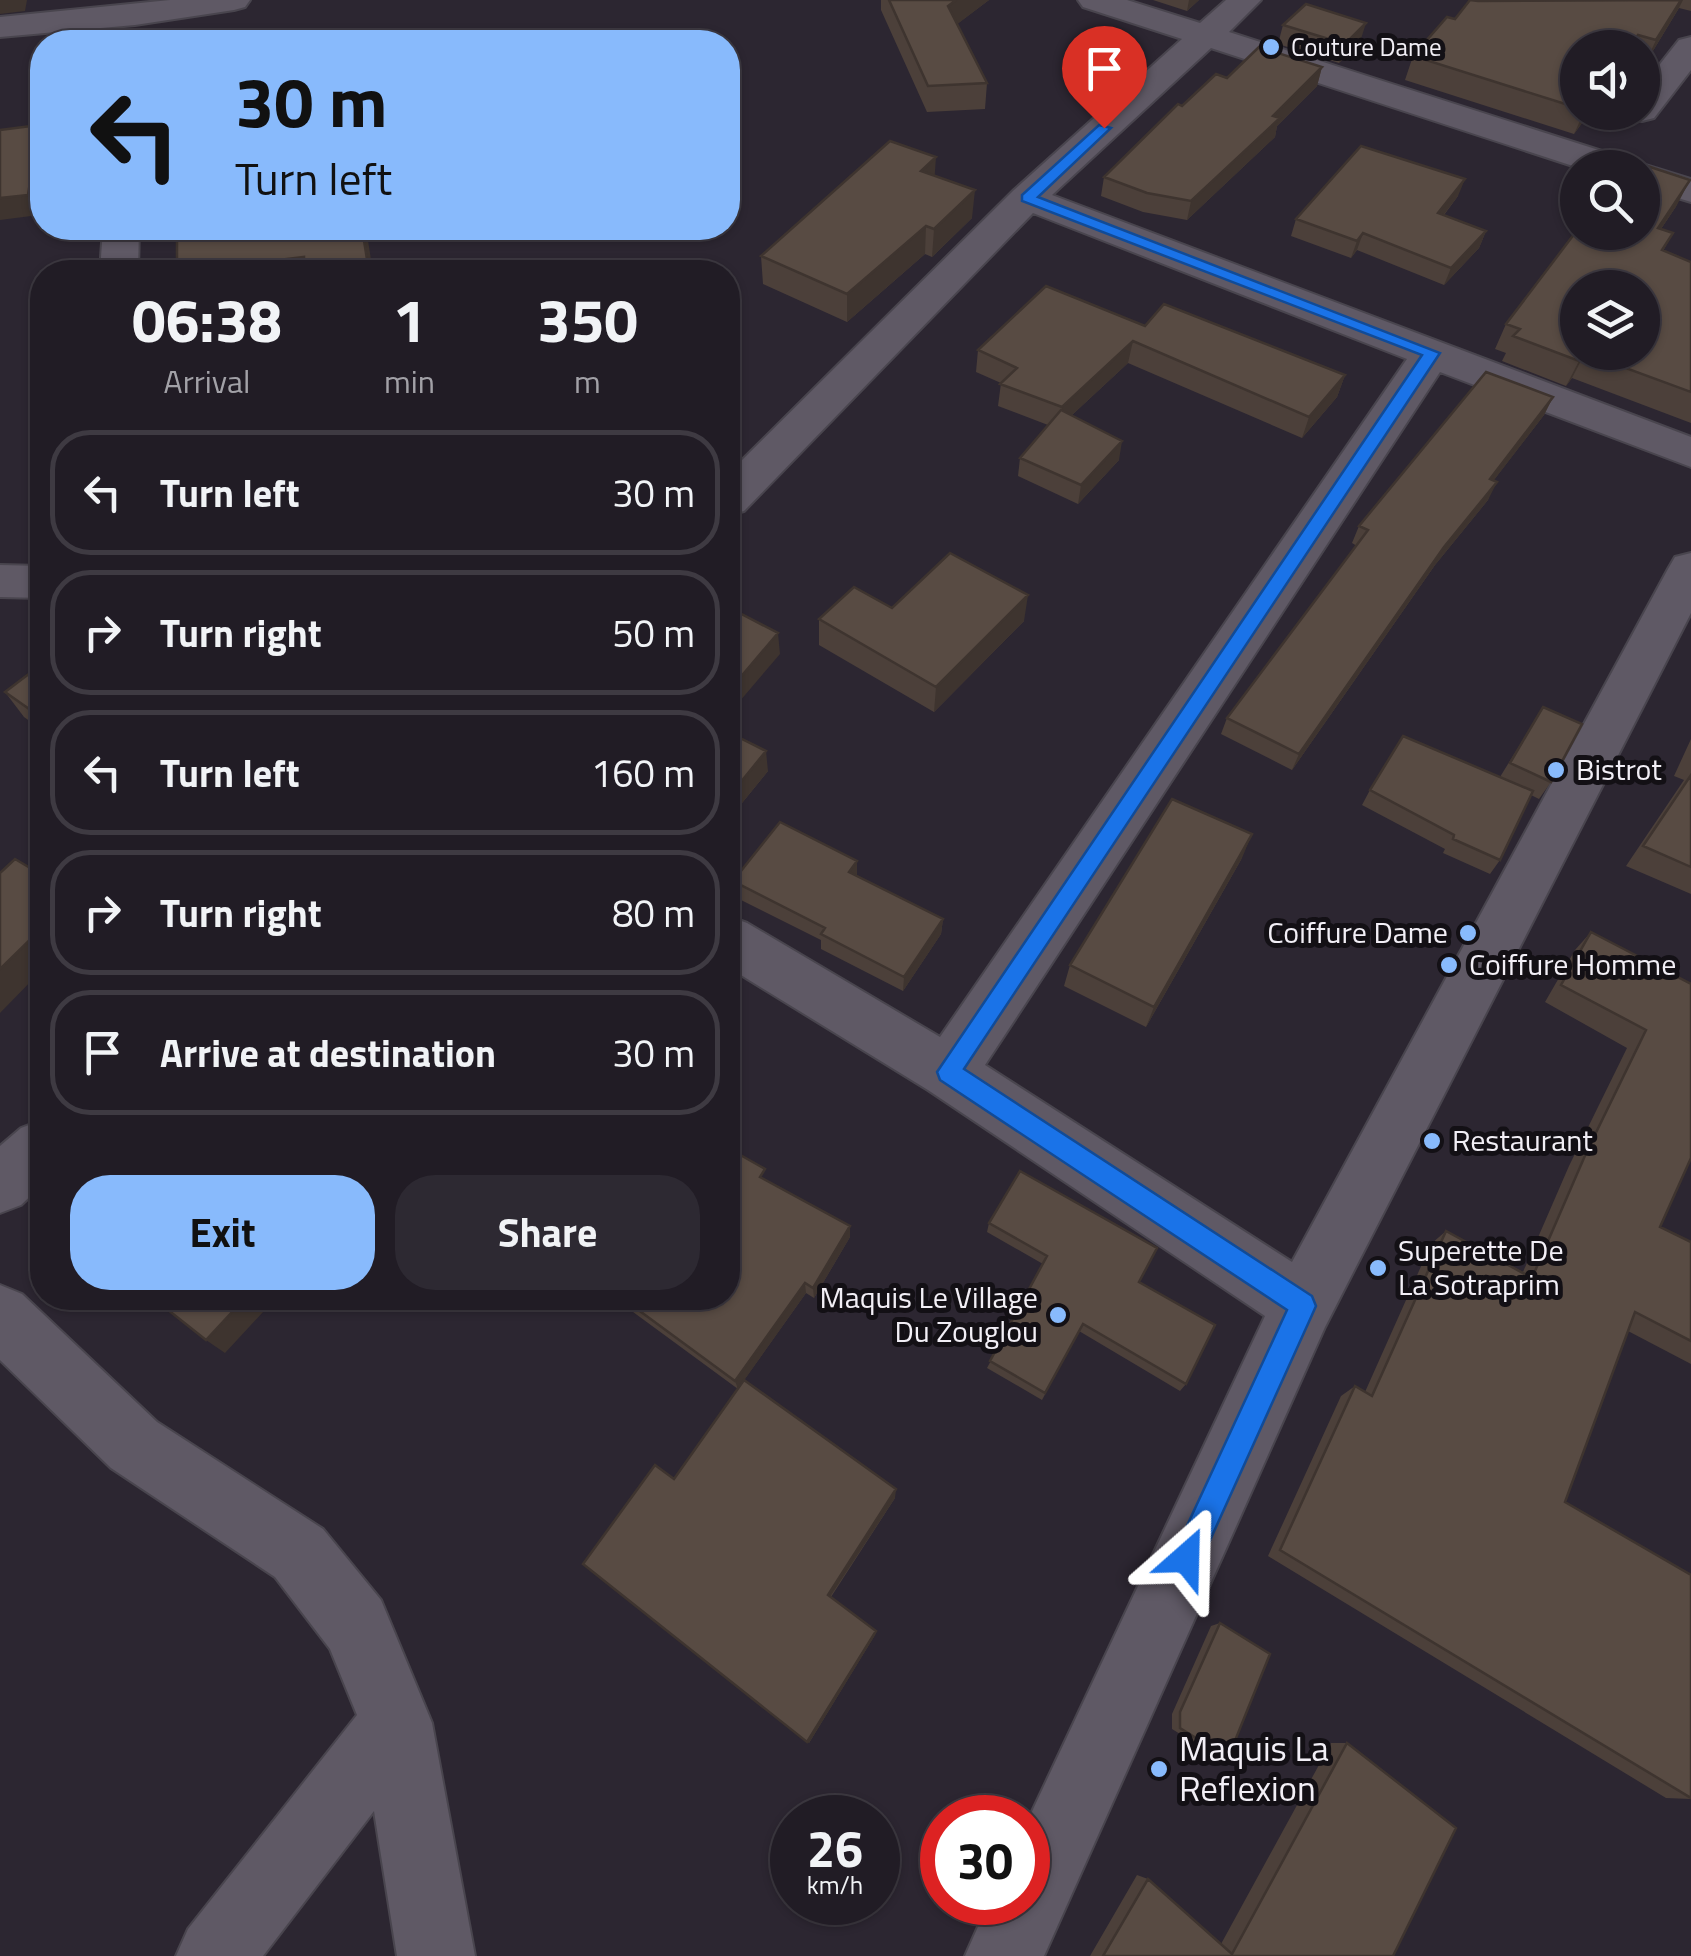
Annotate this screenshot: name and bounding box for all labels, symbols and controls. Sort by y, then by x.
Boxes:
pin [1062,26,1147,129]
place label: Couture Dame [1291,28,1442,66]
map controls [1560,30,1660,370]
button: sound [1560,30,1660,130]
marker: Couture Dame [1260,36,1282,58]
icon: arrive [1077,41,1132,96]
text: 30 m [235,48,388,154]
icon: left [70,70,200,200]
text: Turn left [235,144,392,212]
button: search [1560,150,1660,250]
button: layers [1560,270,1660,370]
text: 06:38 [132,274,282,365]
text: 1 [393,274,426,365]
text: 350 [537,274,638,365]
text: Arrival [164,357,250,405]
text: min [384,357,435,405]
text: m [574,357,601,405]
text: Turn left [160,464,300,522]
text: 30 m [612,464,695,522]
icon: left [75,465,130,520]
text: Turn right [160,604,322,662]
text: 50 m [612,604,695,662]
icon: right [75,605,130,660]
text: Turn left [160,744,300,802]
text: 160 m [591,744,695,802]
icon: left [75,745,130,800]
place label: Bistrot [1576,746,1662,792]
marker: Bistrot [1545,759,1567,781]
text: Turn right [160,884,322,942]
text: 80 m [612,884,695,942]
icon: right [75,885,130,940]
place label: Coiffure Dame [1267,909,1448,955]
marker: Coiffure Dame [1457,922,1479,944]
place label: Coiffure Homme [1469,941,1676,987]
marker: Coiffure Homme [1438,954,1460,976]
text: Arrive at destination [160,1024,496,1082]
text: 30 m [612,1024,695,1082]
icon: arrive [75,1025,130,1080]
place label: Restaurant [1452,1117,1593,1163]
marker: Restaurant [1421,1130,1443,1152]
button: Exit [70,1175,375,1290]
button: Share [395,1175,700,1290]
place label: Superette De La Sotraprim [1398,1227,1564,1307]
marker: Superette De La Sotraprim [1367,1257,1389,1279]
place label: Maquis Le Village Du Zouglou [819,1274,1038,1354]
marker: Maquis Le Village Du Zouglou [1047,1304,1069,1326]
position arrow [1134,1506,1238,1610]
place label: Maquis La Reflexion [1179,1721,1329,1815]
marker: Maquis La Reflexion [1148,1758,1170,1780]
speed limit sign: 30 [920,1795,1050,1925]
text: 26 [807,1810,863,1886]
text: km/h [807,1866,863,1904]

